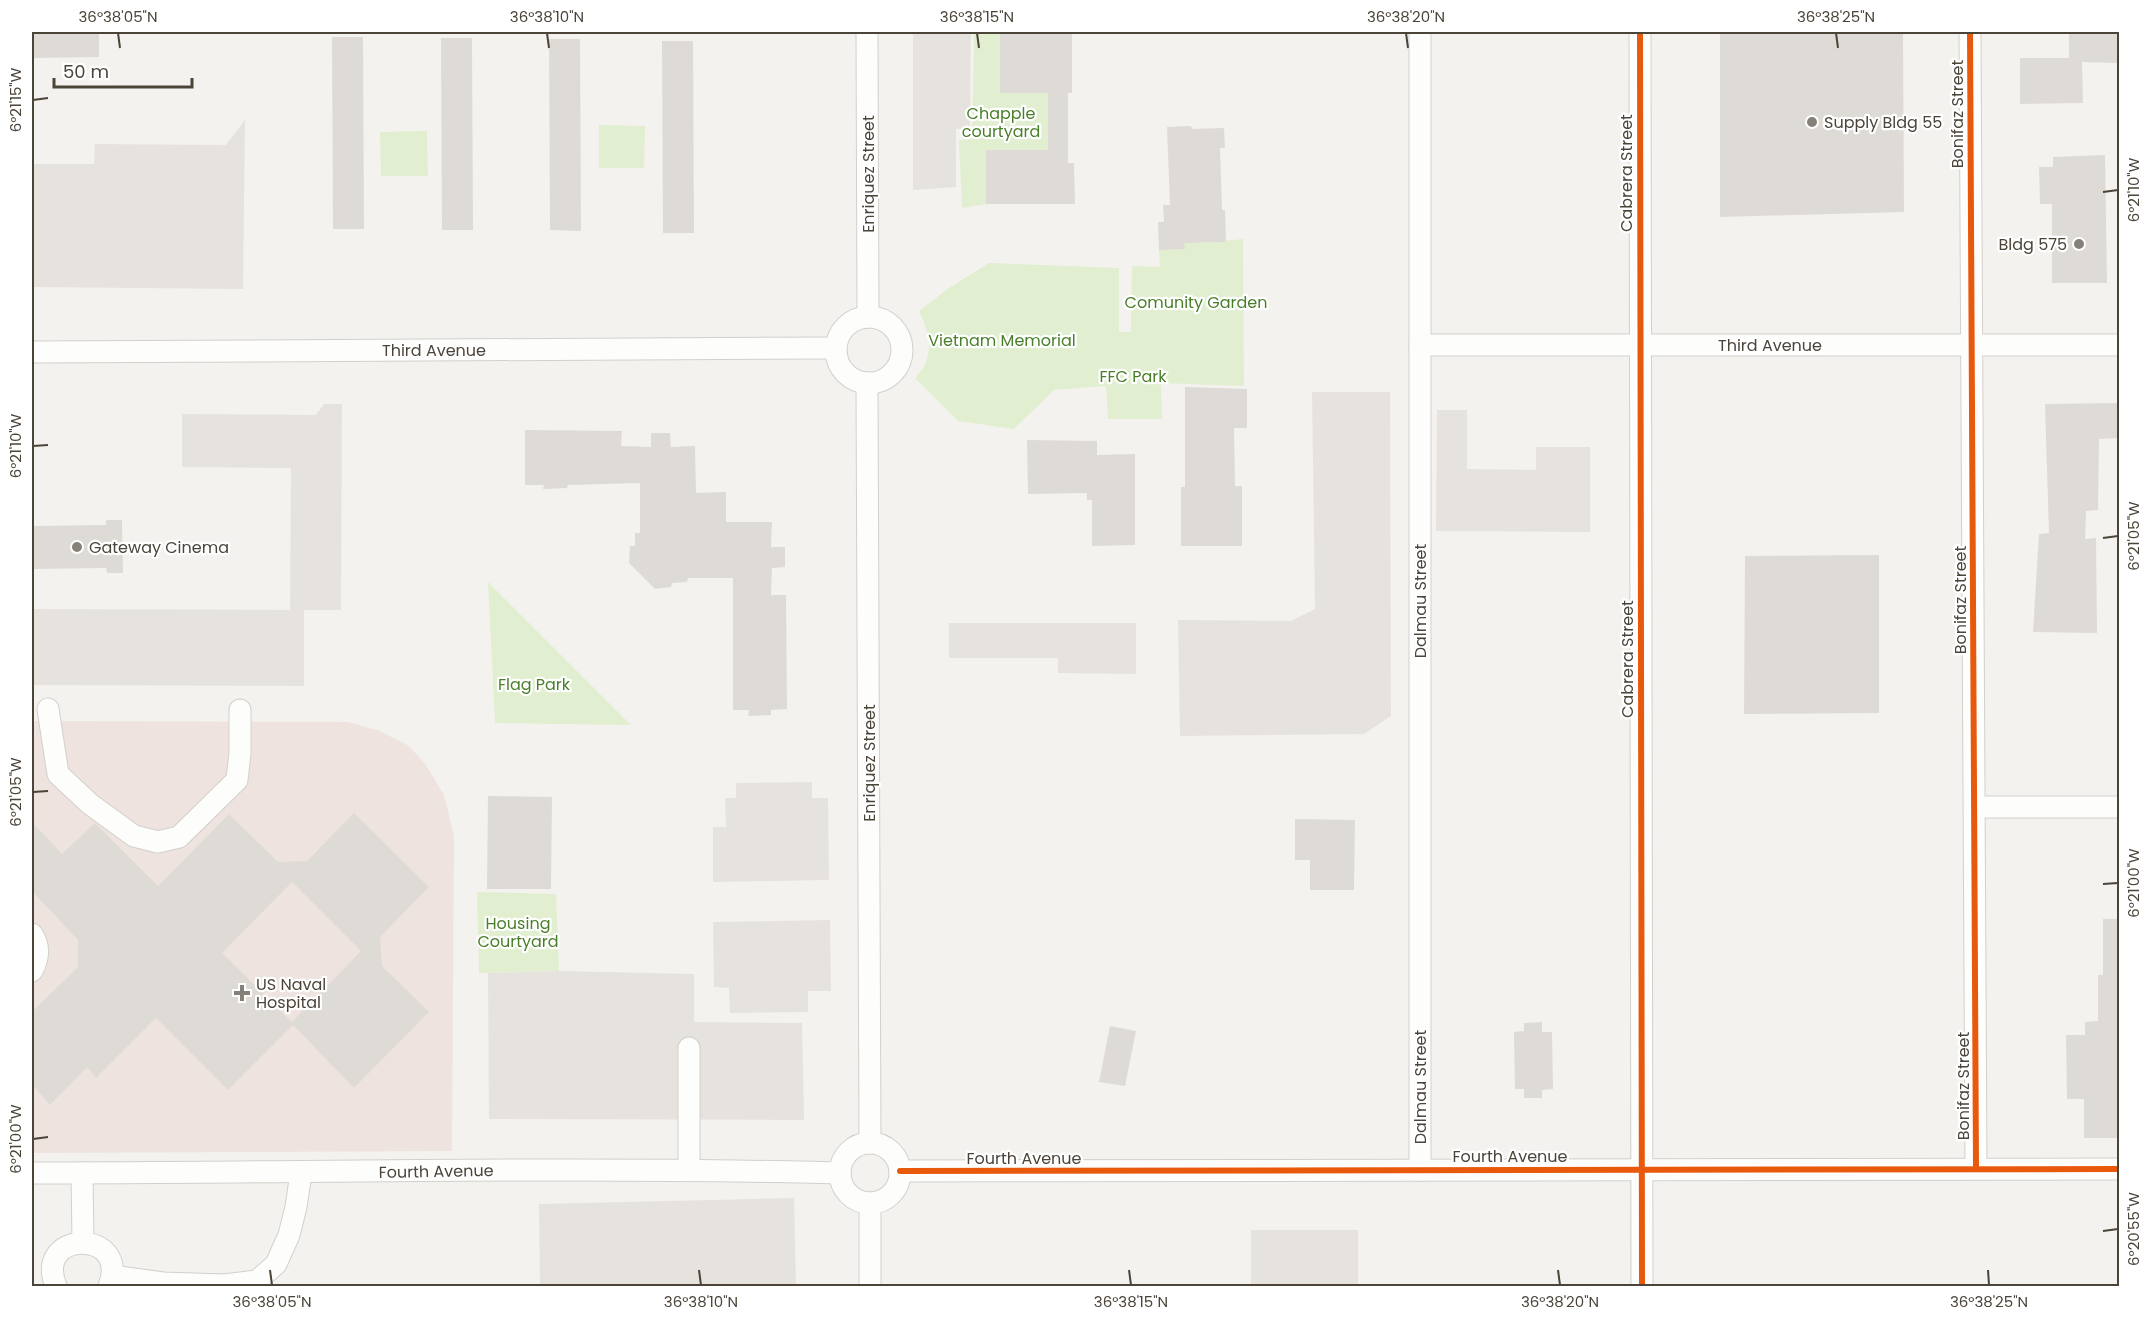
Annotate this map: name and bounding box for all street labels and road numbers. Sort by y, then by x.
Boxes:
street label: Bonifaz Street [1946,59,1969,168]
street label: Cabrera Street [1615,114,1638,232]
street label: Enriquez Street [857,115,880,233]
street label: Third Avenue [1718,334,1822,357]
street label: Third Avenue [382,339,486,362]
street label: Dalmau Street [1409,543,1432,658]
street label: Bonifaz Street [1949,545,1972,654]
street label: Cabrera Street [1616,600,1639,718]
street label: Enriquez Street [858,704,881,822]
street label: Dalmau Street [1409,1029,1432,1144]
street label: Bonifaz Street [1952,1031,1975,1140]
street label: Fourth Avenue [1453,1145,1568,1168]
street label: Fourth Avenue [967,1147,1082,1170]
street label: Fourth Avenue [378,1159,494,1184]

